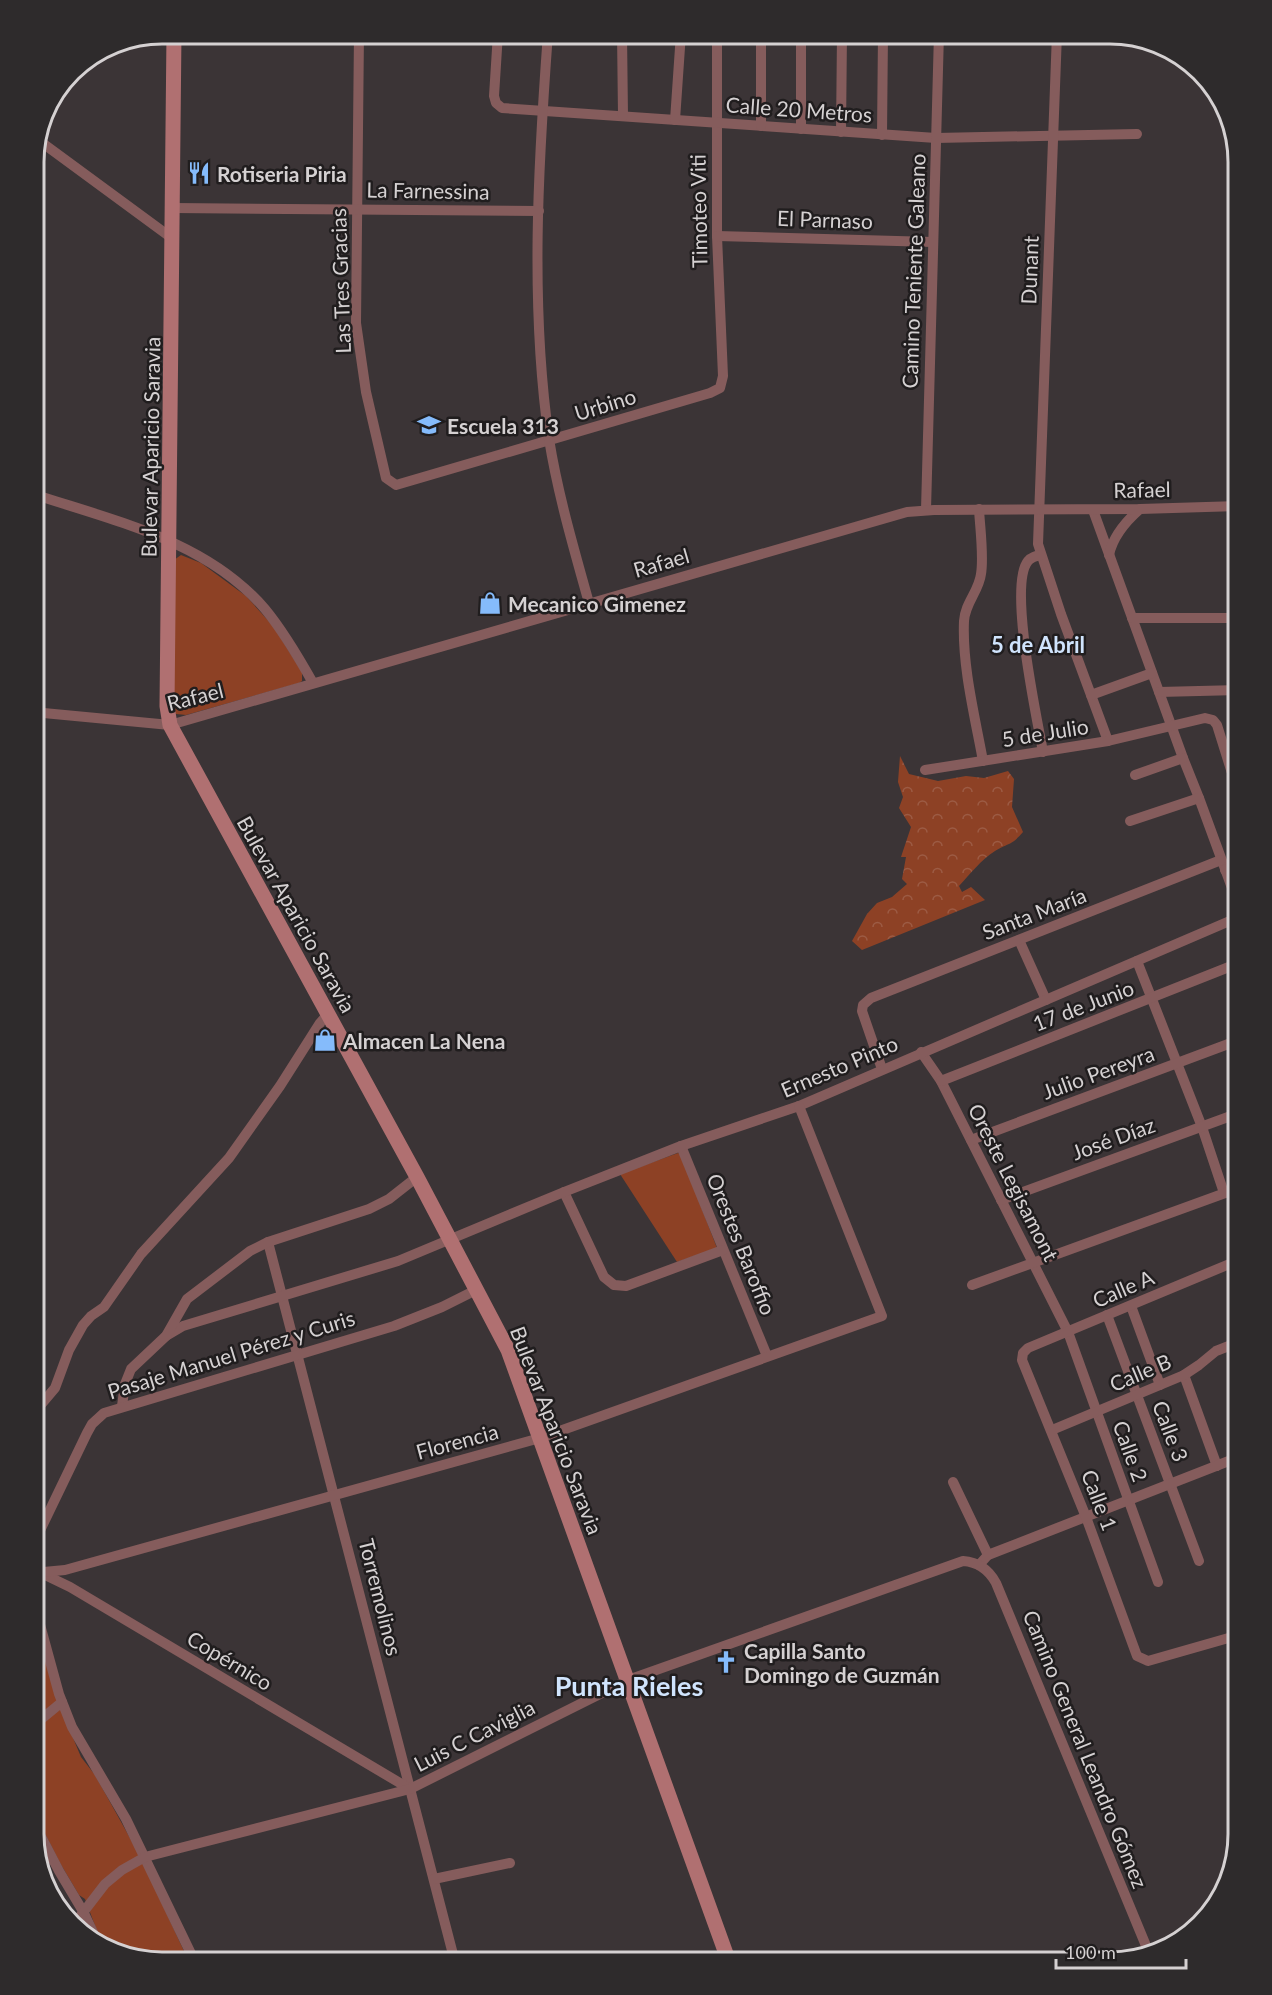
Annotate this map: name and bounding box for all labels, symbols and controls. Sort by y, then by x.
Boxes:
street label: Calle 20 Metros [725,91,873,127]
street label: Camino Teniente Galeano [896,153,930,389]
street label: Timoteo Viti [685,154,711,268]
restaurant icon: Rotiseria Piria [186,160,212,186]
place label: Rotiseria Piria [217,161,347,186]
street label: La Farnessina [366,176,490,204]
street label: El Parnaso [777,205,873,233]
street label: Las Tres Gracias [325,208,355,354]
street label: Dunant [1015,235,1043,305]
street label: Bulevar Aparicio Saravia [136,336,164,558]
street label: Urbino [571,383,639,425]
school or university icon: Escuela 313 [416,412,442,438]
place label: Escuela 313 [447,413,559,438]
street label: Rafael [1113,476,1171,502]
street label: Rafael [630,542,692,582]
shop icon: Mecanico Gimenez [477,590,503,616]
place label: Mecanico Gimenez [508,591,686,616]
district label: 5 de Abril [991,631,1085,658]
street label: Rafael [164,677,226,715]
street label: 5 de Julio [1000,713,1090,751]
street label: Bulevar Aparicio Saravia [233,811,361,1017]
street label: Santa María [978,882,1090,944]
street label: 17 de Junio [1029,974,1137,1036]
shop icon: Almacen La Nena [312,1027,338,1053]
place label: Almacen La Nena [342,1028,505,1053]
street label: Ernesto Pinto [777,1030,901,1102]
street label: Julio Pereyra [1039,1040,1157,1104]
street label: Oreste Legisamont [964,1099,1065,1265]
street label: José Díaz [1068,1111,1158,1165]
street label: Orestes Baroffio [702,1170,782,1318]
street label: Calle A [1088,1264,1158,1312]
street label: Pasaje Manuel Pérez y Curis [104,1304,358,1404]
street label: Bulevar Aparicio Saravia [506,1322,608,1538]
street label: Calle B [1105,1348,1175,1396]
street label: Calle 3 [1148,1397,1194,1465]
street label: Calle 2 [1108,1417,1154,1485]
street label: Florencia [413,1418,501,1464]
street label: Calle 1 [1077,1466,1123,1534]
street label: Torremolinos [354,1536,408,1658]
street label: Camino General Leandro Gómez [1019,1606,1153,1892]
street label: Copérnico [183,1625,277,1695]
place label: Capilla Santo Domingo de Guzmán [744,1638,940,1687]
church icon: Capilla Santo Domingo de Guzmán [713,1649,739,1675]
district label: Punta Rieles [555,1669,703,1702]
street label: Luis C Caviglia [409,1694,539,1776]
scale bar [1056,1932,1186,1970]
text: 100 m [1065,1941,1116,1963]

